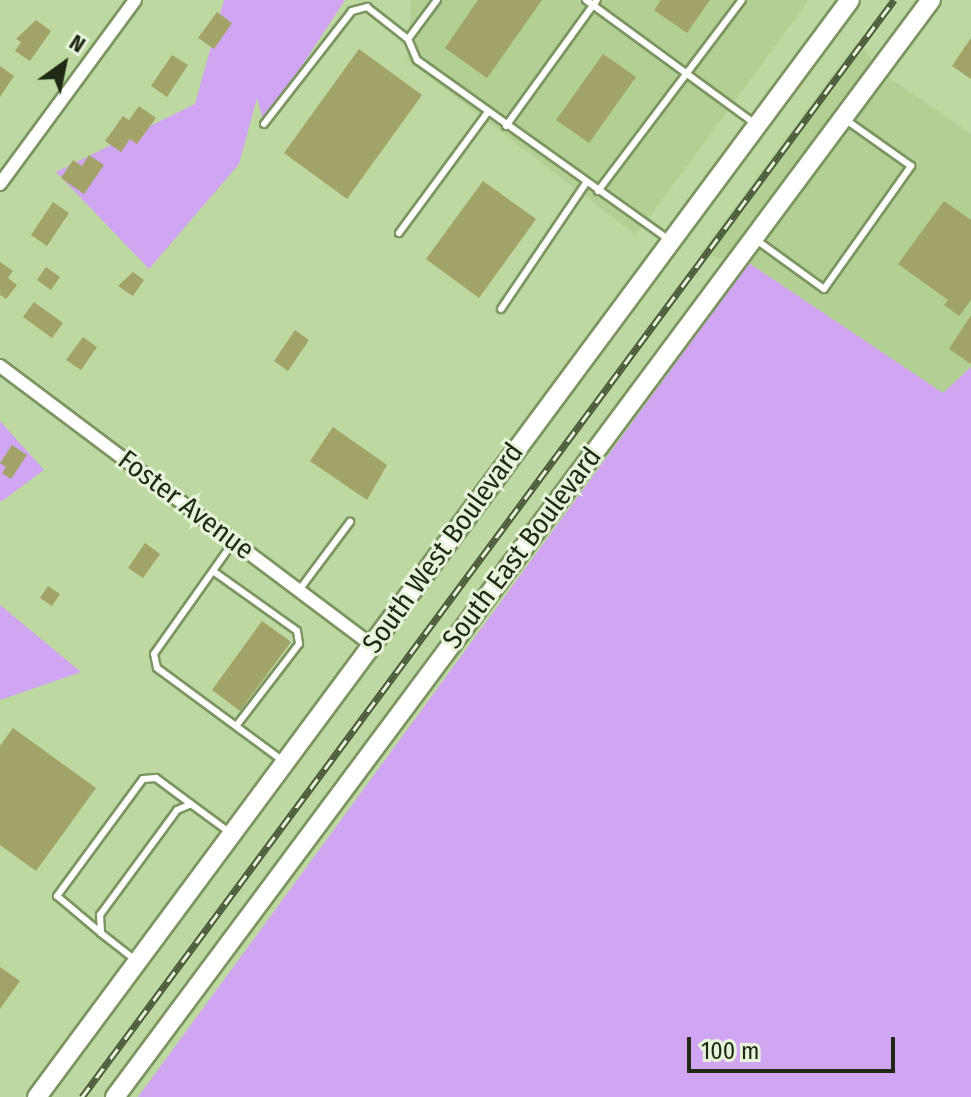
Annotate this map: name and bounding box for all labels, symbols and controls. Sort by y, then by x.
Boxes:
north arrow [24,24,104,104]
text: N [64,29,90,58]
street label: South West Boulevard [356,436,530,660]
street label: South East Boulevard [435,441,609,655]
street label: Foster Avenue [112,443,260,567]
scale bar [691,1021,899,1071]
text: 100 m [701,1037,759,1065]

